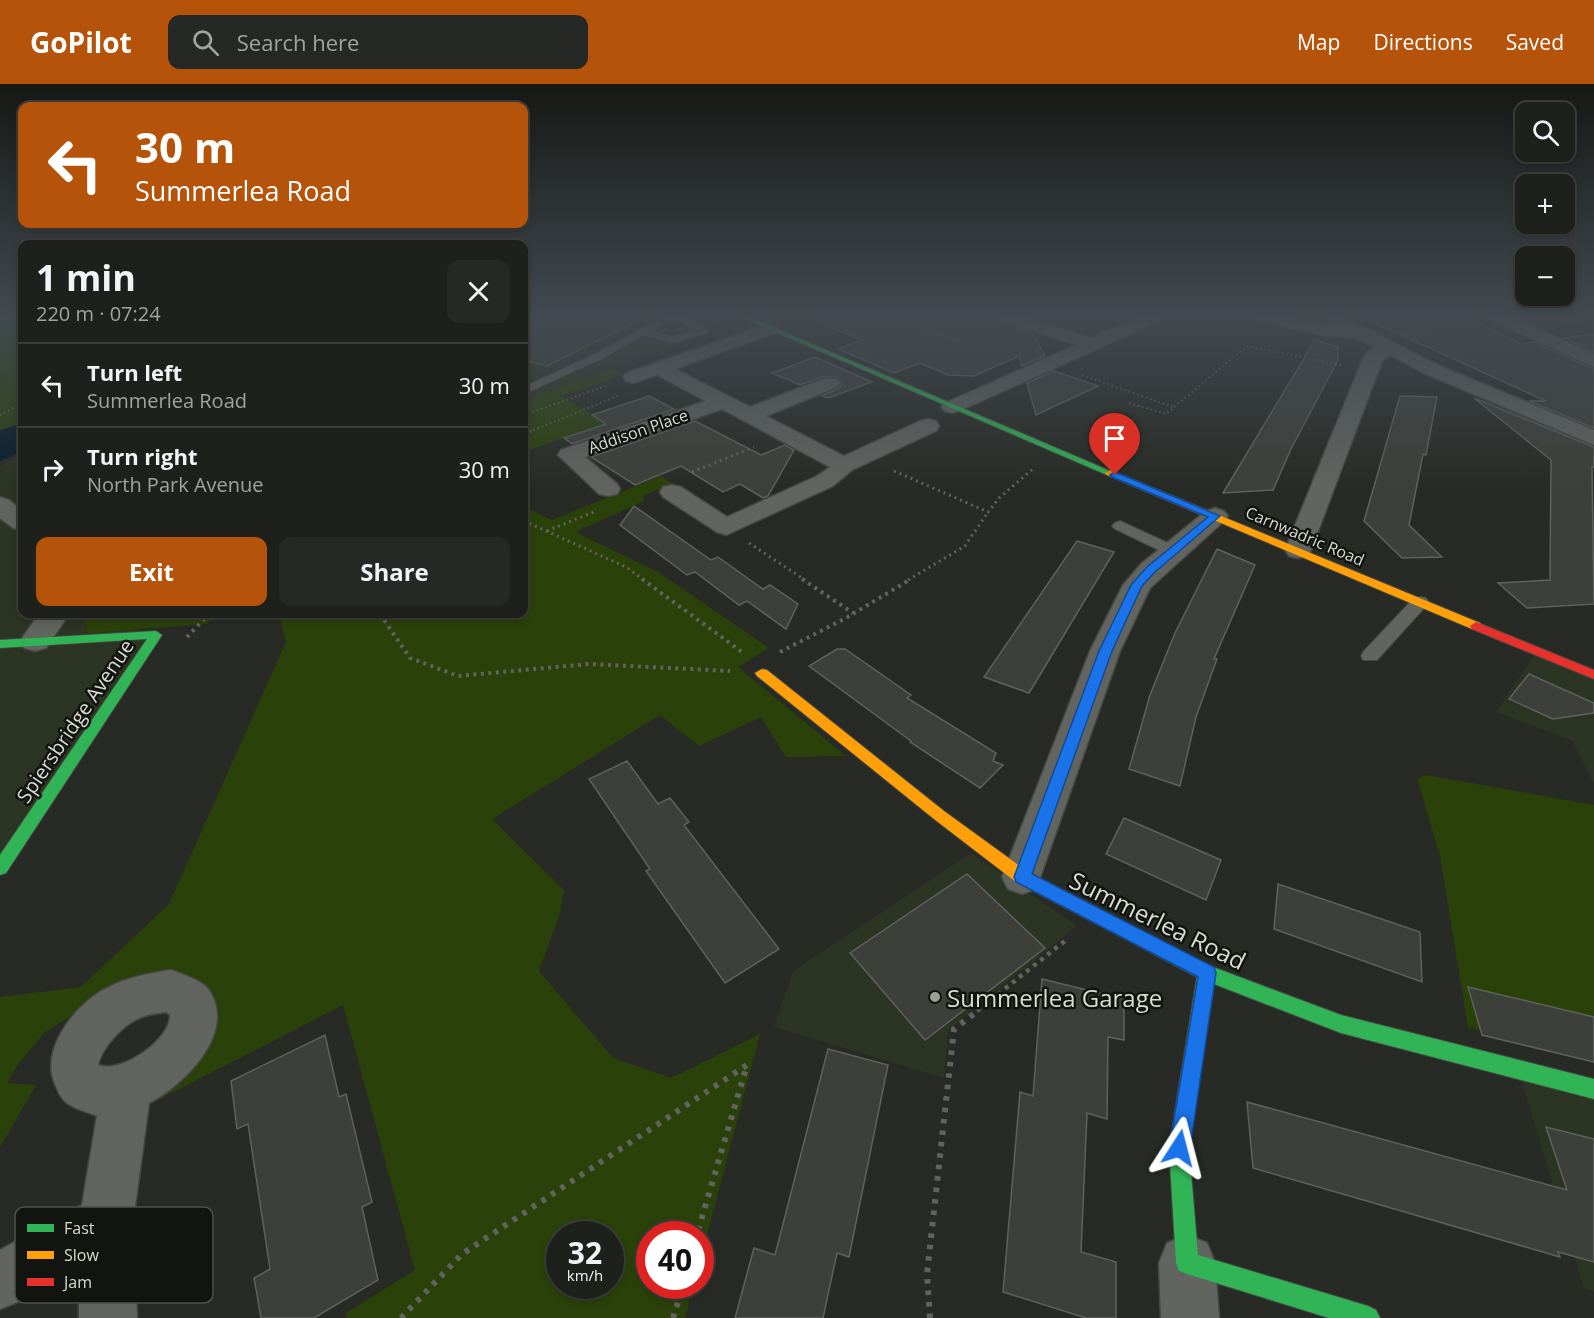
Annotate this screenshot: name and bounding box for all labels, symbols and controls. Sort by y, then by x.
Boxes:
search box [168,15,588,69]
text: GoPilot [30,23,132,61]
icon: search [189,26,222,59]
text: Search here [237,27,359,57]
text: Map [1297,28,1340,56]
text: Directions [1373,28,1473,56]
text: Saved [1506,28,1564,56]
map controls [1515,102,1575,306]
button: search [1515,102,1575,162]
text: 30 m [135,118,235,175]
icon: left [36,126,114,204]
text: Summerlea Road [135,172,351,209]
button: + [1515,174,1575,234]
button: − [1515,246,1575,306]
text: 1 min [36,253,136,302]
button: close [447,260,510,323]
text: 220 m · 07:24 [36,300,161,327]
text: Turn left [87,357,182,387]
icon: left [36,369,69,402]
text: 30 m [459,370,510,400]
text: Summerlea Road [87,387,247,414]
street label: Addison Place [585,404,691,458]
pin [1089,413,1140,475]
icon: arrive [1098,422,1131,455]
text: Turn right [87,441,198,471]
icon: right [36,453,69,486]
text: 30 m [459,454,510,484]
text: North Park Avenue [87,471,264,498]
street label: Carnwadric Road [1242,501,1368,571]
button: Exit [36,537,267,606]
button: Share [279,537,510,606]
street label: Spiersbridge Avenue [10,634,140,808]
street label: Summerlea Road [1064,863,1252,977]
place label: Summerlea Garage [947,981,1162,1014]
marker: Summerlea Garage [928,990,942,1004]
position arrow [1147,1116,1211,1180]
legend [15,1207,213,1303]
text: Fast [64,1217,95,1239]
speed limit sign: 40 [636,1221,714,1299]
text: 32 [568,1232,602,1273]
text: Slow [64,1244,99,1266]
text: km/h [567,1265,603,1285]
text: Jam [62,1271,92,1293]

